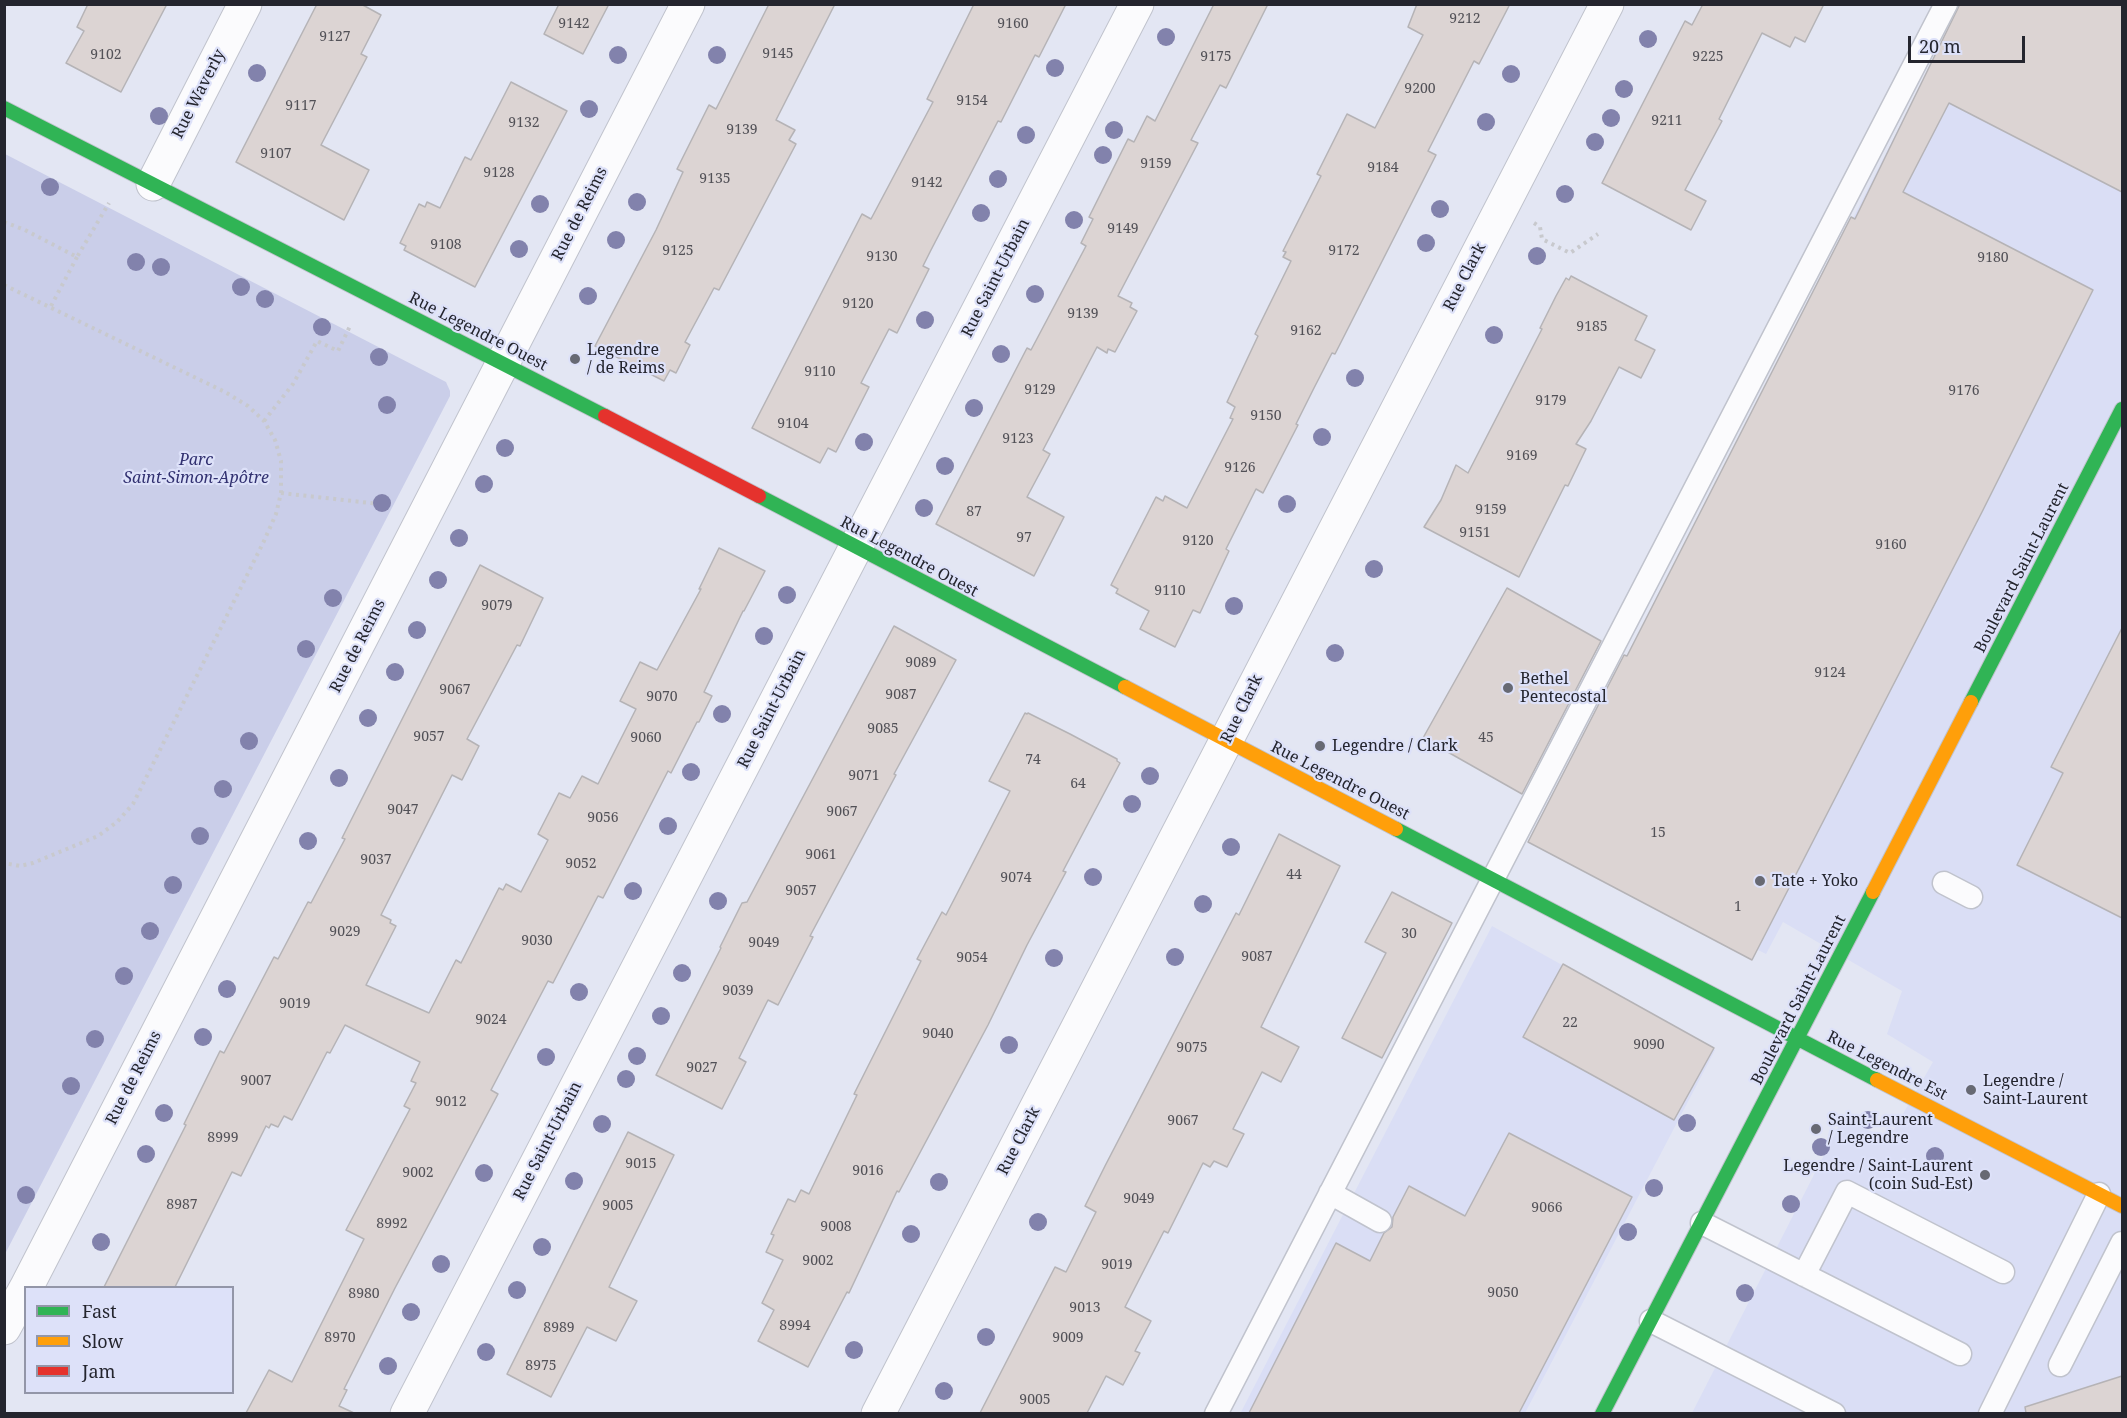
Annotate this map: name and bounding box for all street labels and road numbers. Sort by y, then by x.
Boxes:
street label: Rue Waverly [168,46,230,142]
street label: Rue de Reims [548,164,612,264]
street label: Rue Saint-Urbain [958,216,1034,340]
street label: Rue Clark [1440,240,1490,314]
street label: Rue Legendre Ouest [406,289,550,375]
street label: Boulevard Saint-Laurent [1971,480,2073,656]
street label: Rue Legendre Ouest [837,513,981,601]
street label: Rue de Reims [326,596,390,696]
street label: Rue Saint-Urbain [734,647,810,771]
street label: Rue Clark [1217,672,1267,746]
street label: Rue Legendre Ouest [1268,738,1412,824]
street label: Boulevard Saint-Laurent [1748,912,1850,1088]
street label: Rue Legendre Est [1824,1027,1950,1105]
street label: Rue de Reims [102,1028,166,1128]
street label: Rue Saint-Urbain [510,1079,586,1203]
street label: Rue Clark [994,1104,1044,1178]

